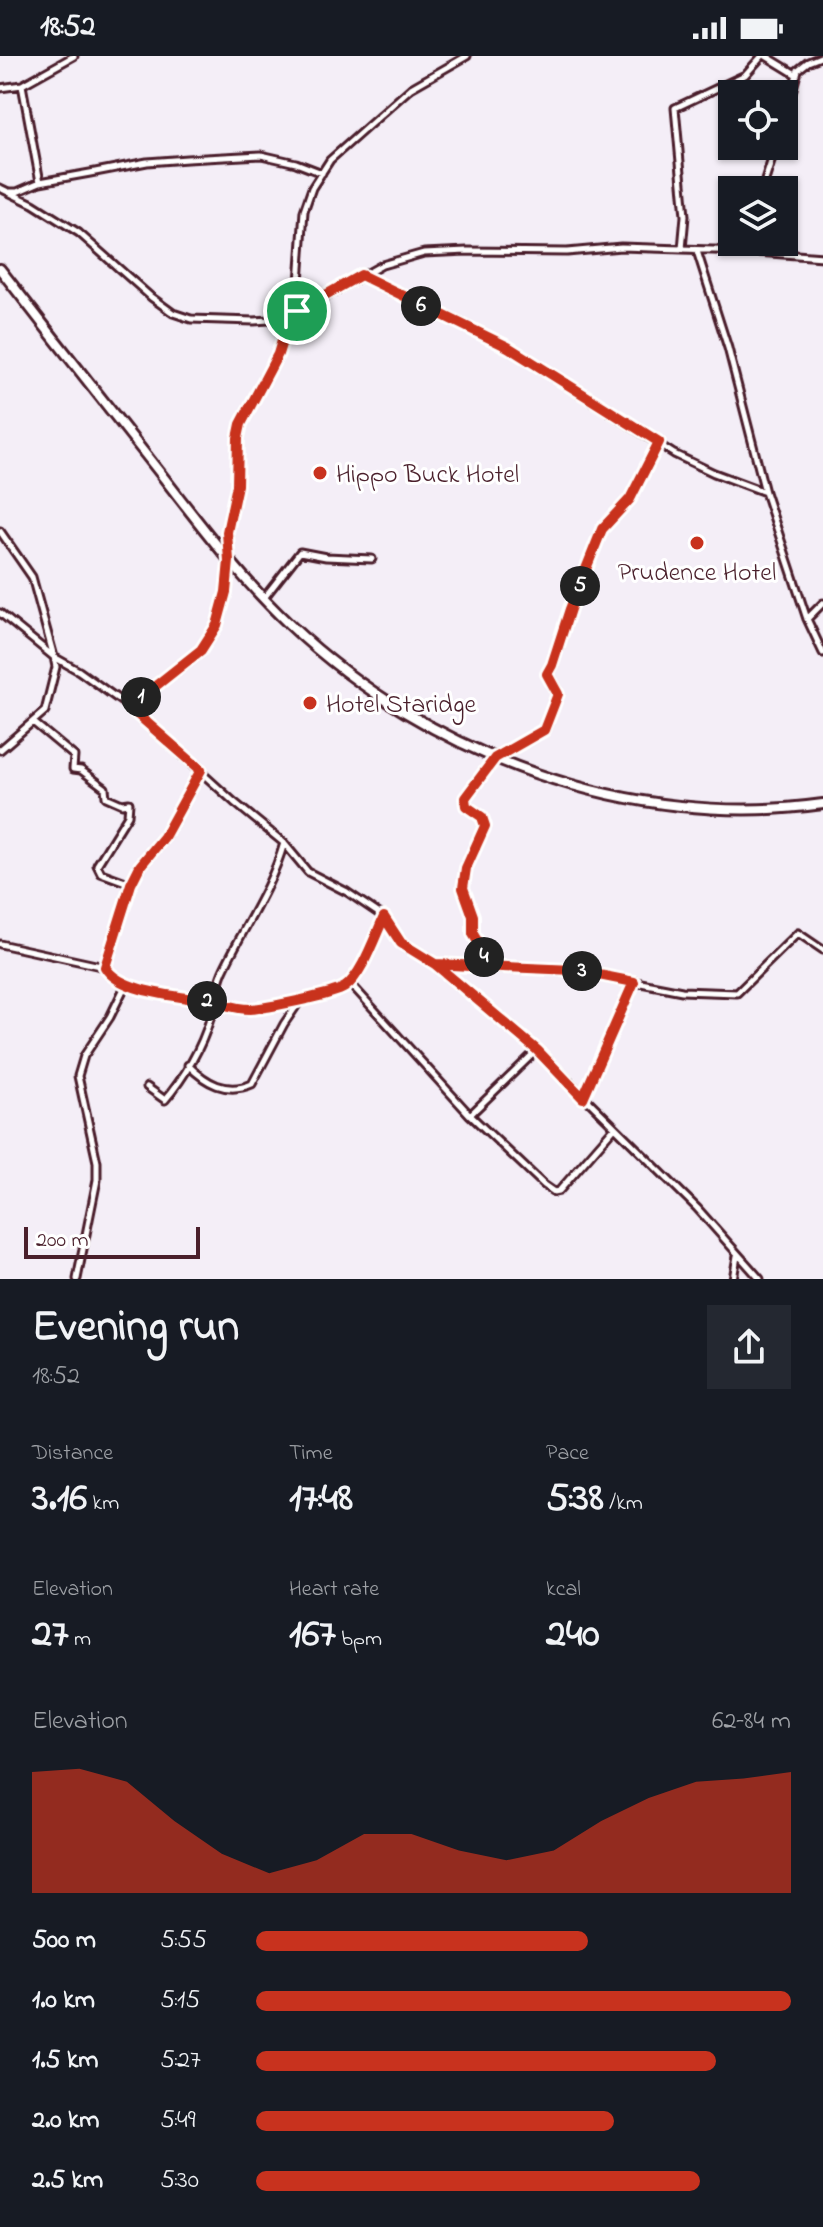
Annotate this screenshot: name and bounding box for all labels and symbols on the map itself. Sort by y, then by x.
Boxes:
pin [263,277,331,345]
pin: 6 [401,286,441,326]
place label: Hippo Buck Hotel [336,457,519,495]
marker: Hippo Buck Hotel [311,464,329,482]
marker: Prudence Hotel [688,534,706,552]
place label: Prudence Hotel [618,555,776,593]
pin: 5 [560,566,600,606]
pin: 1 [121,677,161,717]
place label: Hotel Staridge [326,687,476,725]
marker: Hotel Staridge [301,694,319,712]
pin: 4 [464,937,504,977]
pin: 3 [562,951,602,991]
pin: 2 [187,981,227,1021]
scale bar [24,1223,200,1259]

